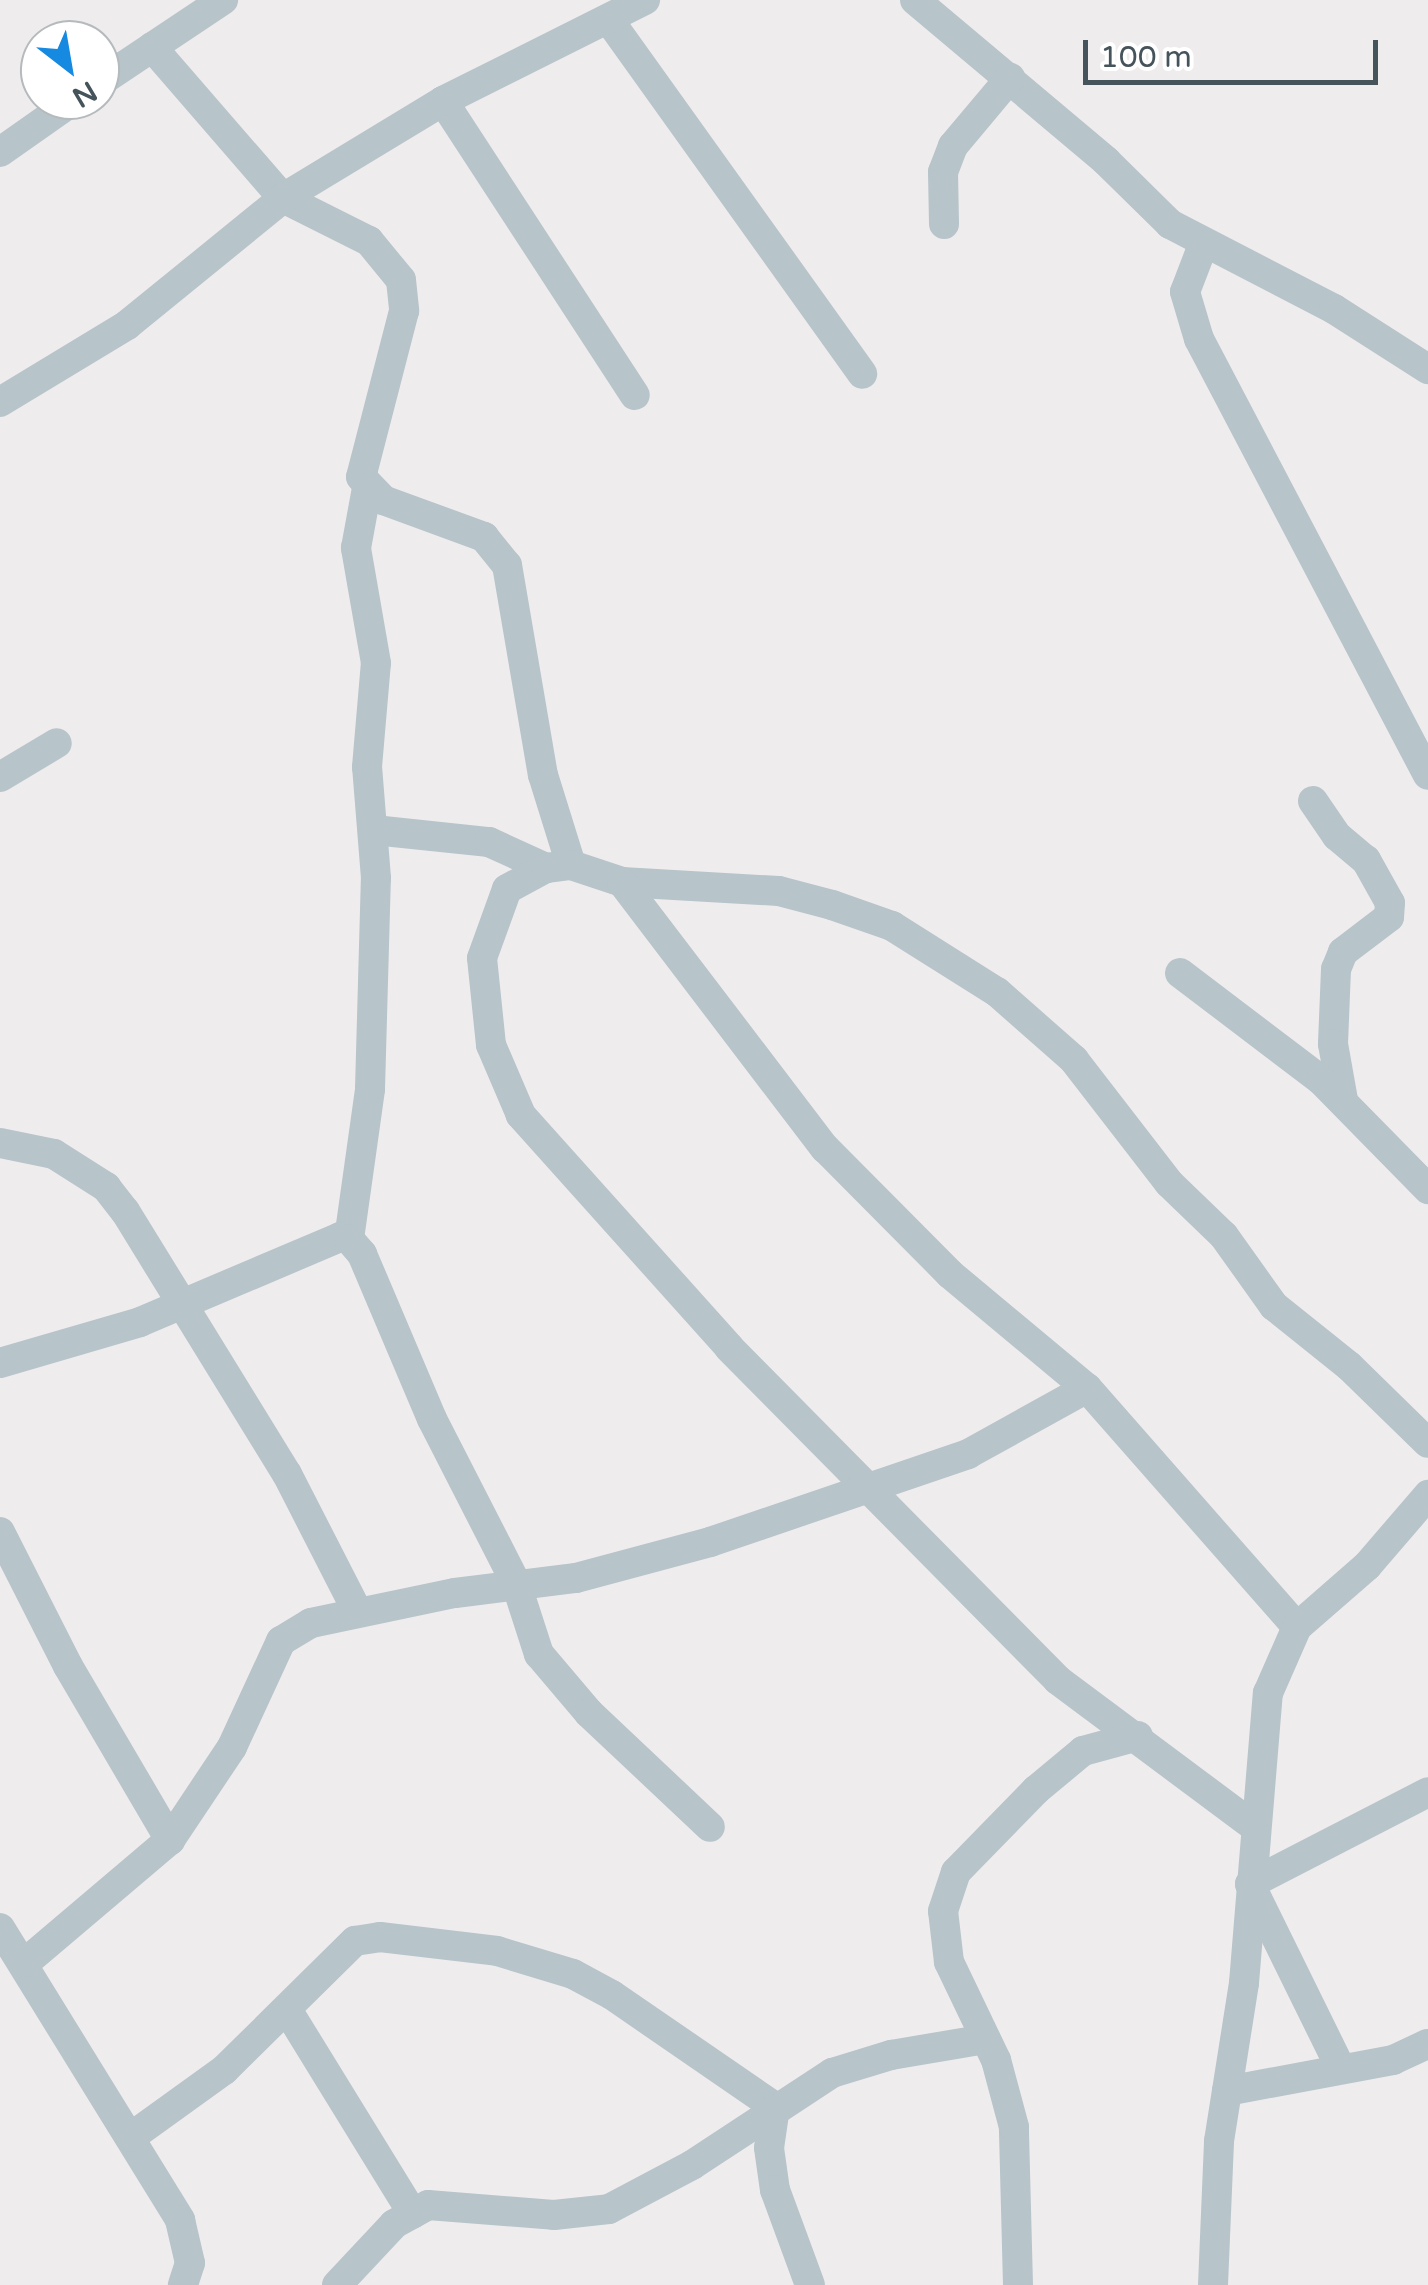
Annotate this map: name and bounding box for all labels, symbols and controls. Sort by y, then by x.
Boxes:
north arrow [20,20,120,120]
scale bar [1088,20,1383,82]
text: 100 m [1100,39,1192,76]
text: N [66,74,103,114]

